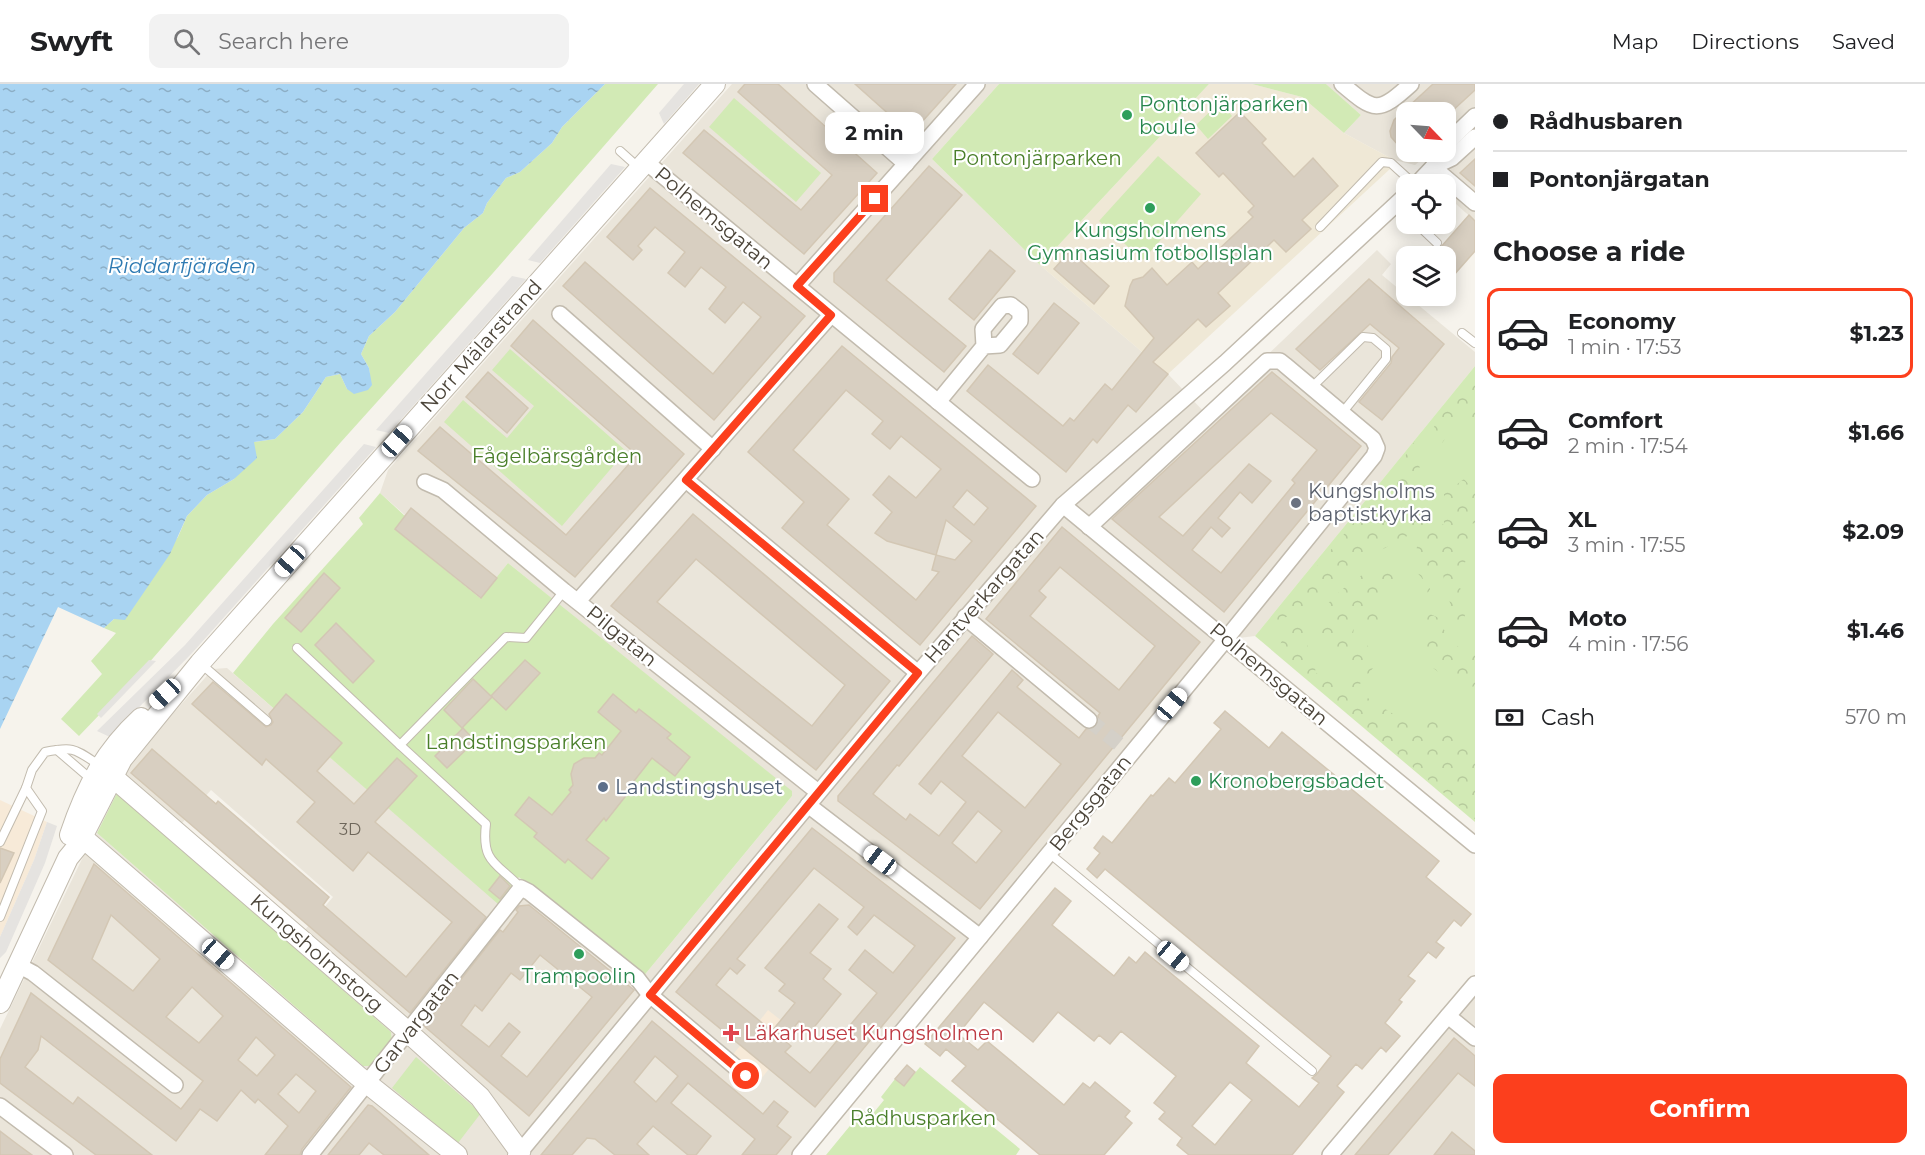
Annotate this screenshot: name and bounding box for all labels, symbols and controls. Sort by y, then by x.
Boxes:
search box [149,14,569,68]
text: Swyft [30,24,113,58]
icon: search [170,25,203,58]
text: Search here [218,28,349,55]
text: Map [1612,29,1658,54]
text: Directions [1691,29,1799,54]
text: Saved [1832,29,1895,54]
place label: Pontonjärparken boule [1139,92,1308,139]
north arrow [1396,102,1456,162]
map controls [1396,102,1456,306]
marker: Pontonjärparken boule [1120,108,1134,122]
text: Rådhusbaren [1529,108,1683,135]
callout: 2 min [826,112,924,154]
text: 2 min [845,121,904,145]
park label: Pontonjärparken [952,146,1122,170]
street label: Polhemsgatan [650,162,778,274]
text: Pontonjärgatan [1529,166,1710,193]
button: locate [1396,174,1456,234]
route end [861,185,888,212]
marker: Kungsholmens Gymnasium fotbollsplan [1143,201,1157,215]
place label: Kungsholmens Gymnasium fotbollsplan [1027,218,1273,265]
text: Choose a ride [1493,235,1685,268]
button: layers [1396,246,1456,306]
water label: Riddarfjärden [108,253,256,278]
street label: Norr Mälarstrand [415,275,547,417]
icon: car [1496,306,1550,360]
text: Economy [1568,308,1676,335]
text: $1.23 [1850,320,1904,347]
text: 1 min · 17:53 [1568,335,1681,359]
icon: car [1496,405,1550,459]
text: Comfort [1568,407,1663,434]
text: $1.66 [1848,419,1904,446]
car [378,422,416,460]
text: 2 min · 17:54 [1568,434,1688,458]
park label: Fågelbärsgården [472,444,642,468]
place label: Kungsholms baptistkyrka [1308,479,1435,526]
marker: Kungsholms baptistkyrka [1289,496,1303,510]
icon: car [1496,504,1550,558]
text: XL [1568,506,1597,533]
text: $2.09 [1842,518,1904,545]
street label: Hantverkargatan [919,524,1049,668]
text: 3 min · 17:55 [1568,533,1686,557]
car [271,542,309,580]
street label: Pilgatan [582,600,662,672]
icon: car [1496,603,1550,657]
text: Moto [1568,605,1627,632]
text: $1.46 [1847,617,1904,644]
street label: Polhemsgatan [1205,618,1333,730]
text: 4 min · 17:56 [1568,632,1688,656]
car [146,675,184,713]
car [1154,684,1190,724]
icon: cash [1493,701,1526,734]
text: Cash [1541,704,1595,731]
text: 570 m [1845,705,1907,729]
park label: Landstingsparken [425,730,607,754]
street label: Bergsgatan [1044,750,1136,856]
place label: Kronobergsbadet [1208,769,1384,793]
marker: Kronobergsbadet [1189,774,1203,788]
place label: Landstingshuset [615,775,783,799]
marker: Landstingshuset [596,780,610,794]
house number: 3D [339,820,361,839]
car [860,842,900,878]
street label: Kungsholmstorg [246,889,388,1017]
car [199,935,237,973]
car [1153,938,1193,974]
marker: Trampoolin [572,947,586,961]
place label: Trampoolin [522,964,636,988]
street label: Garvargatan [368,966,464,1078]
place label: Läkarhuset Kungsholmen [744,1021,1004,1045]
marker: Läkarhuset Kungsholmen [722,1024,740,1042]
route start [732,1062,759,1089]
button: Confirm [1493,1074,1907,1143]
park label: Rådhusparken [850,1106,996,1130]

